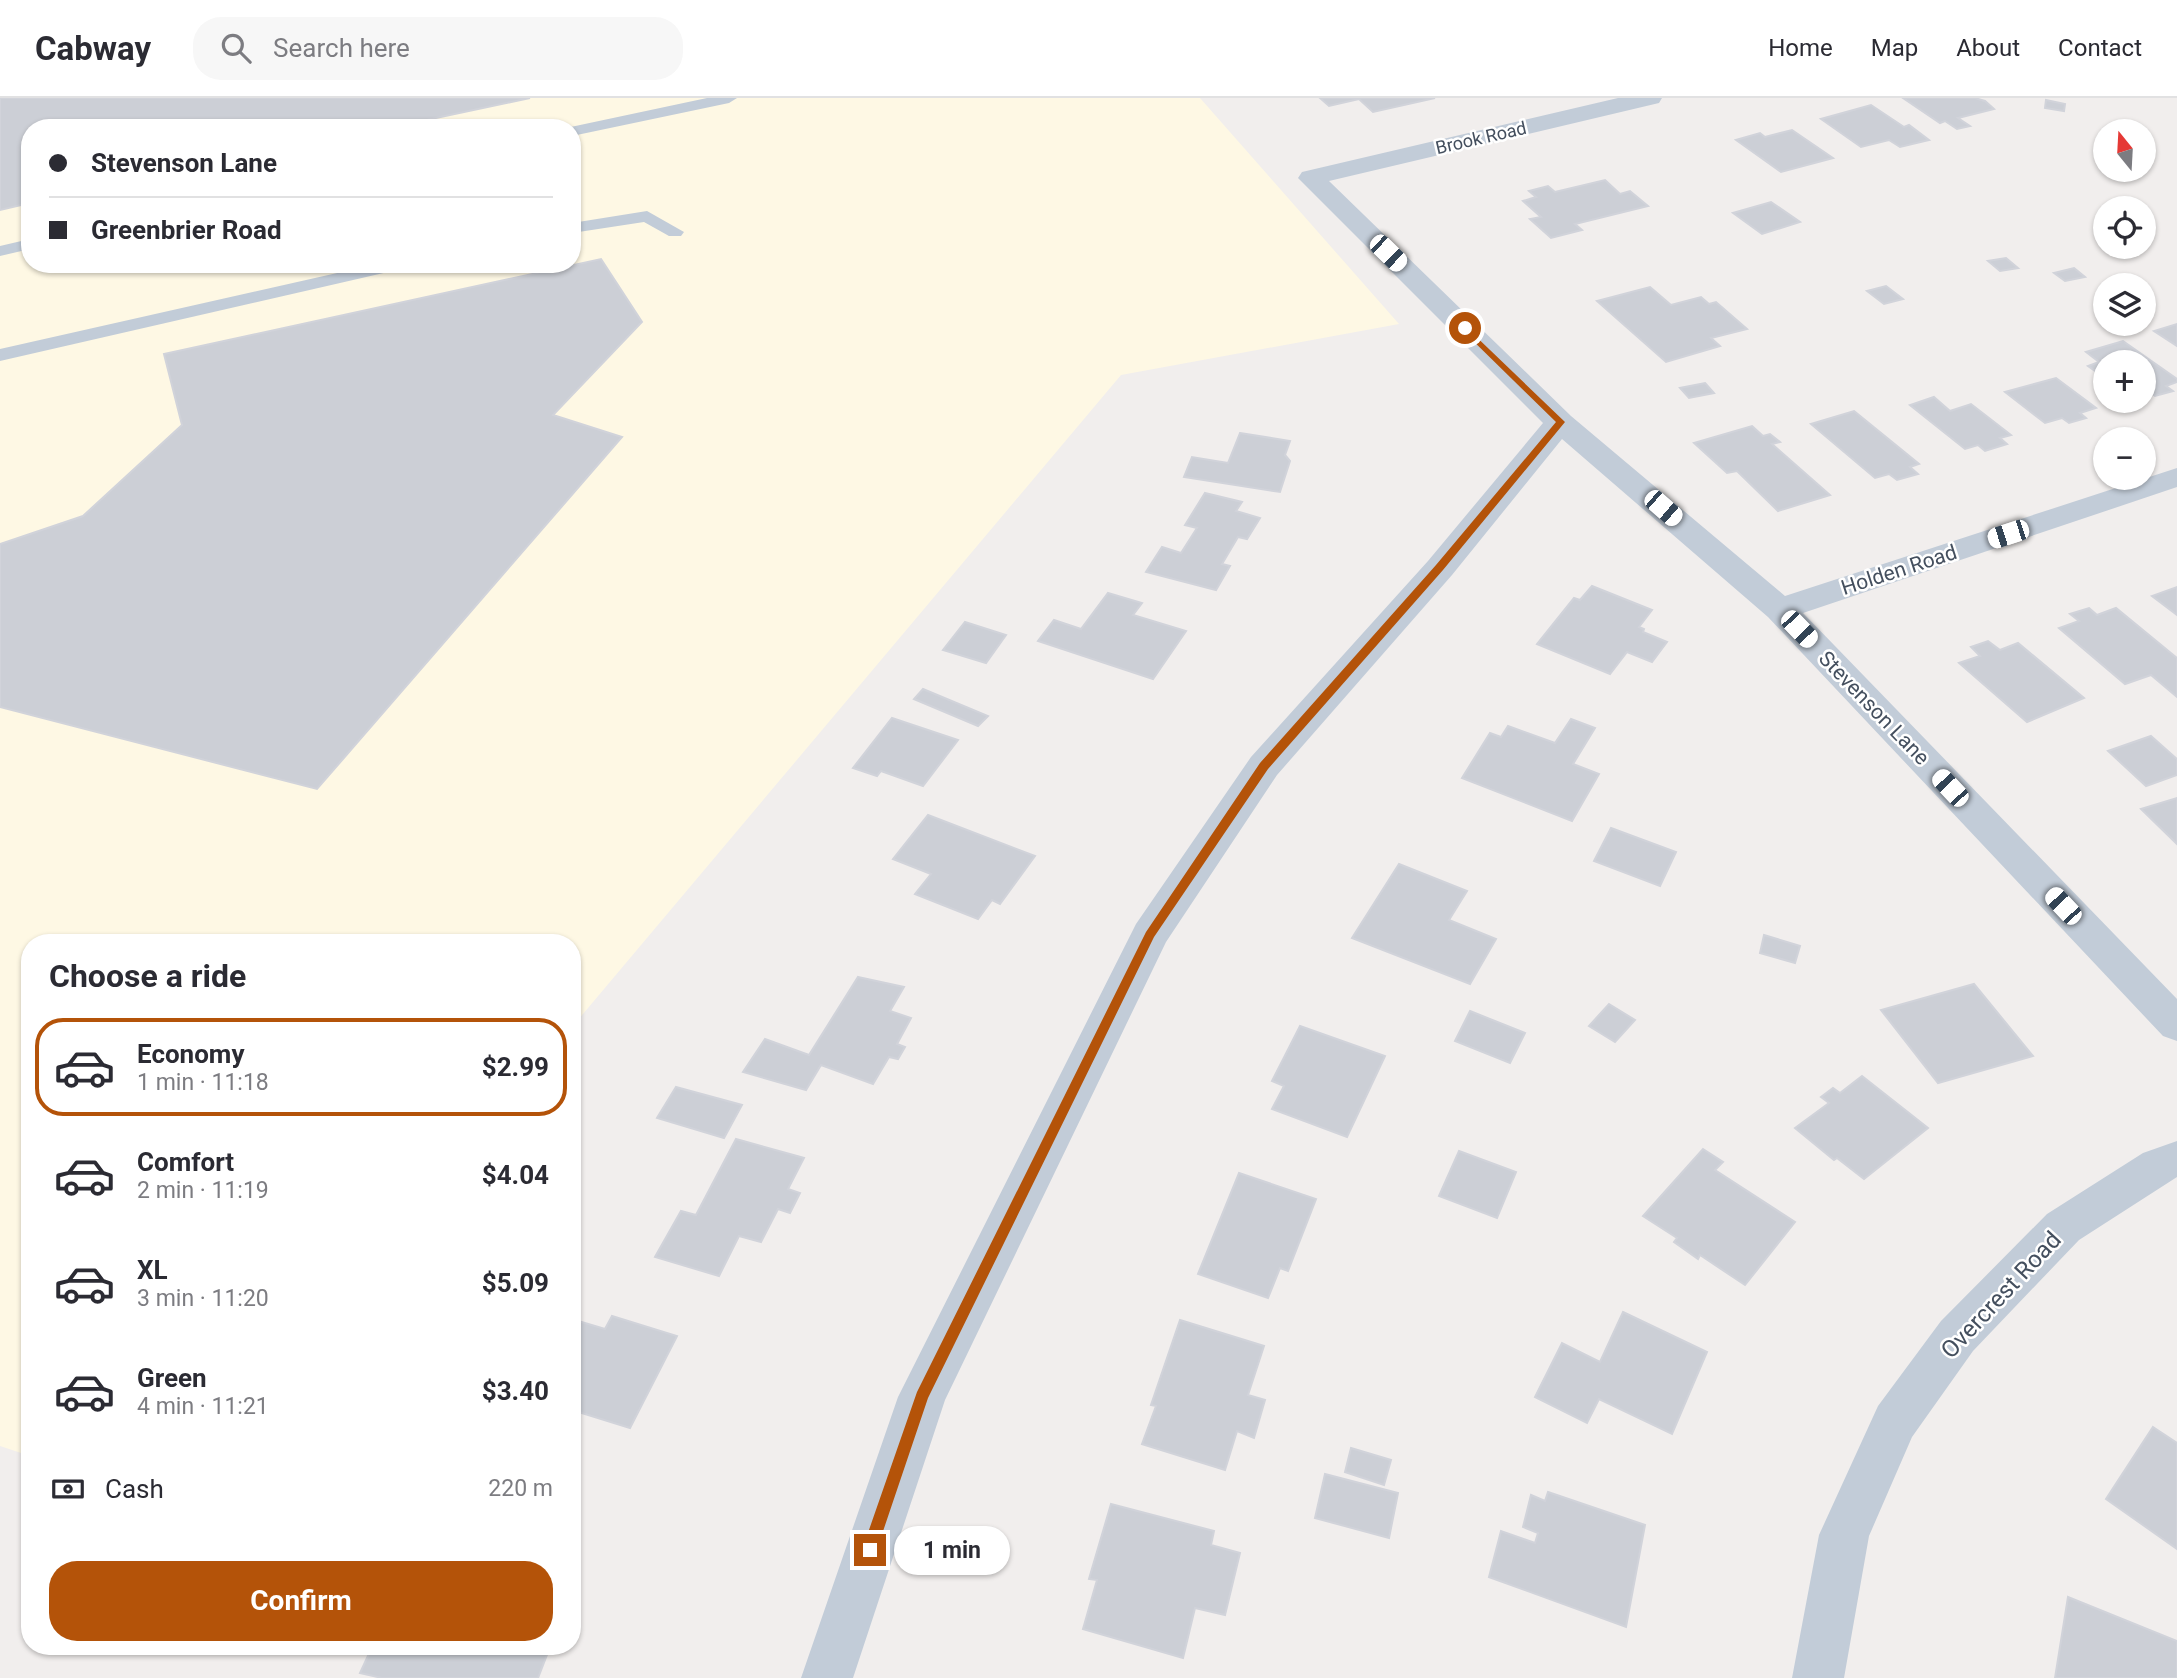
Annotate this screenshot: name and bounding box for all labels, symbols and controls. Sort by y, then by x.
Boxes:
search box [193,17,683,80]
text: Cabway [35,29,151,68]
icon: search [217,29,255,67]
text: Search here [273,33,410,63]
text: Home [1768,34,1833,62]
text: Map [1871,34,1918,62]
text: About [1956,34,2020,62]
text: Contact [2058,34,2142,62]
street label: Brook Road [1433,117,1528,158]
north arrow [2093,119,2156,182]
map controls [2093,119,2156,490]
text: Stevenson Lane [91,148,277,178]
button: locate [2093,196,2156,259]
text: Greenbrier Road [91,215,282,245]
car [1366,231,1411,275]
button: layers [2093,273,2156,336]
route start [1449,312,1481,344]
button: + [2093,350,2156,413]
button: − [2093,427,2156,490]
car [1641,486,1686,530]
car [1985,518,2032,550]
street label: Holden Road [1838,540,1960,600]
car [1777,607,1822,651]
street label: Stevenson Lane [1814,646,1934,770]
car [1928,765,1973,811]
car [2041,883,2086,929]
text: Choose a ride [49,957,246,995]
icon: car [53,1036,116,1099]
text: Economy [137,1039,244,1069]
text: $2.99 [482,1052,549,1082]
text: 1 min · 11:18 [137,1069,269,1096]
icon: car [53,1144,116,1207]
text: Comfort [137,1147,234,1177]
text: $4.04 [482,1160,549,1190]
text: 2 min · 11:19 [137,1177,269,1204]
street label: Overcrest Road [1935,1226,2067,1364]
icon: car [53,1252,116,1315]
text: XL [137,1255,168,1285]
text: $5.09 [482,1268,549,1298]
text: 3 min · 11:20 [137,1285,269,1312]
icon: car [53,1360,116,1423]
text: Green [137,1363,207,1393]
text: $3.40 [482,1376,549,1406]
text: 4 min · 11:21 [137,1393,269,1420]
icon: cash [49,1470,87,1508]
text: Cash [105,1474,164,1504]
text: 220 m [488,1475,553,1502]
callout: 1 min [894,1526,1010,1574]
route end [854,1534,886,1566]
text: 1 min [923,1537,981,1564]
button: Confirm [49,1561,553,1641]

